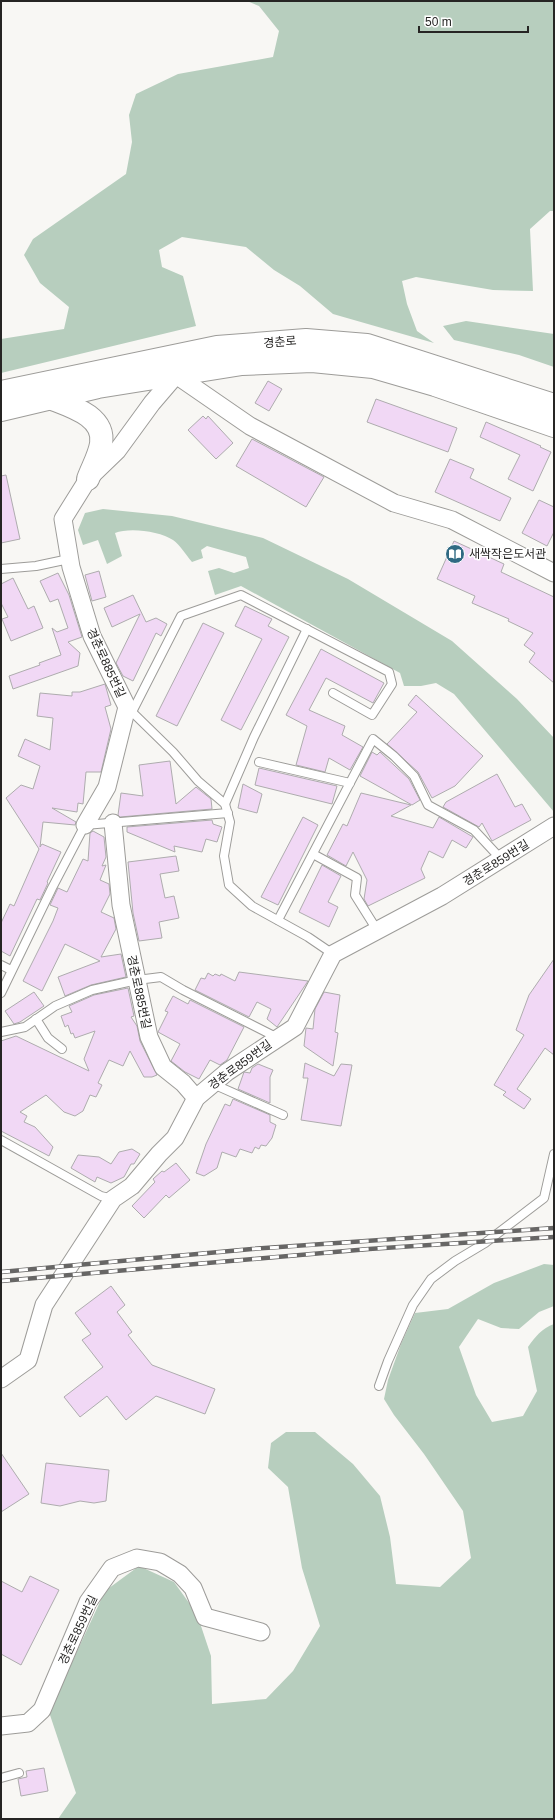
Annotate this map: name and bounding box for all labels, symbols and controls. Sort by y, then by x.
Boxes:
scale bar [419,8,528,34]
text: 50 m [425,15,452,29]
street label: 경춘로 [263,334,297,350]
library icon: 새싹작은도서관 [444,543,466,565]
place label: 새싹작은도서관 [469,547,546,561]
street label: 경춘로885번길 [84,626,128,700]
street label: 경춘로859번길 [460,837,532,889]
street label: 경춘로885번길 [124,954,154,1030]
street label: 경춘로859번길 [205,1037,275,1093]
street label: 경춘로859번길 [56,1593,100,1667]

